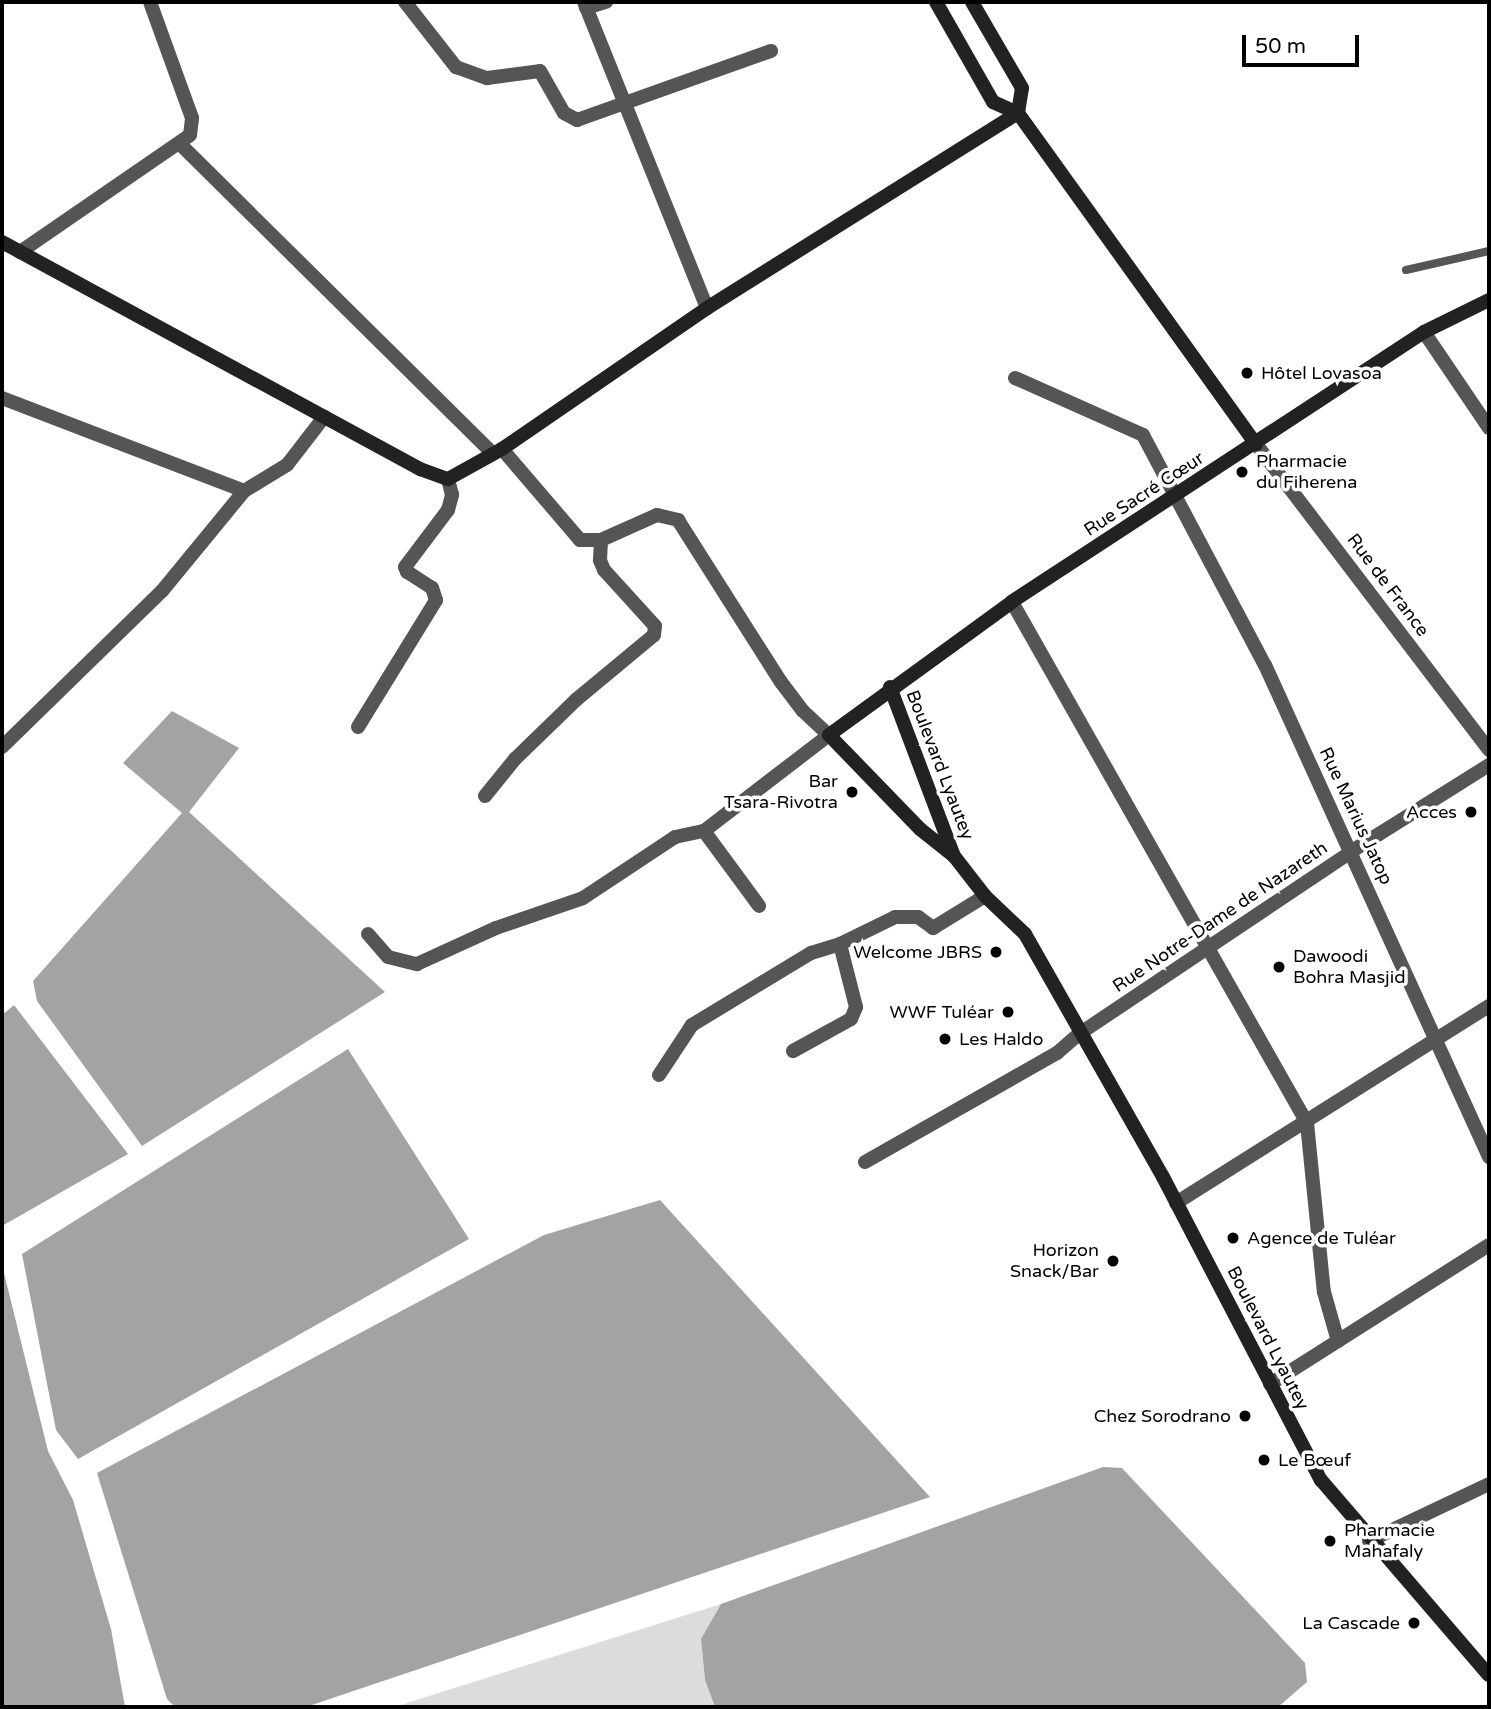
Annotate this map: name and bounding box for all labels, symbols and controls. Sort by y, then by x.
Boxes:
scale bar [1246,21,1363,65]
text: 50 m [1255,34,1306,59]
place label: Hôtel Lovasoa [1261,362,1382,384]
marker: Hôtel Lovasoa [1239,365,1255,381]
street label: Rue Sacré Cœur [1080,447,1208,541]
place label: Pharmacie du Fiherena [1256,451,1357,494]
marker: Pharmacie du Fiherena [1234,464,1250,480]
street label: Rue de France [1342,529,1434,641]
street label: Boulevard Lyautey [902,687,978,843]
street label: Rue Marius Jatop [1315,744,1397,888]
place label: Bar Tsara-Rivotra [724,771,838,814]
marker: Bar Tsara-Rivotra [844,784,860,800]
place label: Acces [1406,801,1457,823]
marker: Acces [1463,804,1479,820]
street label: Rue Notre-Dame de Nazareth [1109,837,1331,997]
place label: Welcome JBRS [853,941,982,963]
marker: Welcome JBRS [988,944,1004,960]
place label: Dawoodi Bohra Masjid [1293,946,1406,988]
marker: Dawoodi Bohra Masjid [1271,959,1287,975]
place label: WWF Tuléar [889,1001,994,1023]
marker: WWF Tuléar [1000,1004,1016,1020]
place label: Les Haldo [959,1028,1043,1050]
marker: Les Haldo [937,1031,953,1047]
place label: Agence de Tuléar [1247,1227,1396,1249]
marker: Agence de Tuléar [1225,1230,1241,1246]
place label: Horizon Snack/Bar [1010,1240,1099,1282]
marker: Horizon Snack/Bar [1105,1253,1121,1269]
street label: Boulevard Lyautey [1222,1262,1314,1414]
place label: Chez Sorodrano [1094,1405,1231,1427]
marker: Chez Sorodrano [1237,1408,1253,1424]
place label: Le Bœuf [1278,1449,1351,1471]
marker: Le Bœuf [1256,1452,1272,1468]
place label: Pharmacie Mahafaly [1344,1520,1435,1562]
marker: Pharmacie Mahafaly [1322,1533,1338,1549]
place label: La Cascade [1302,1612,1400,1634]
marker: La Cascade [1406,1615,1422,1631]

